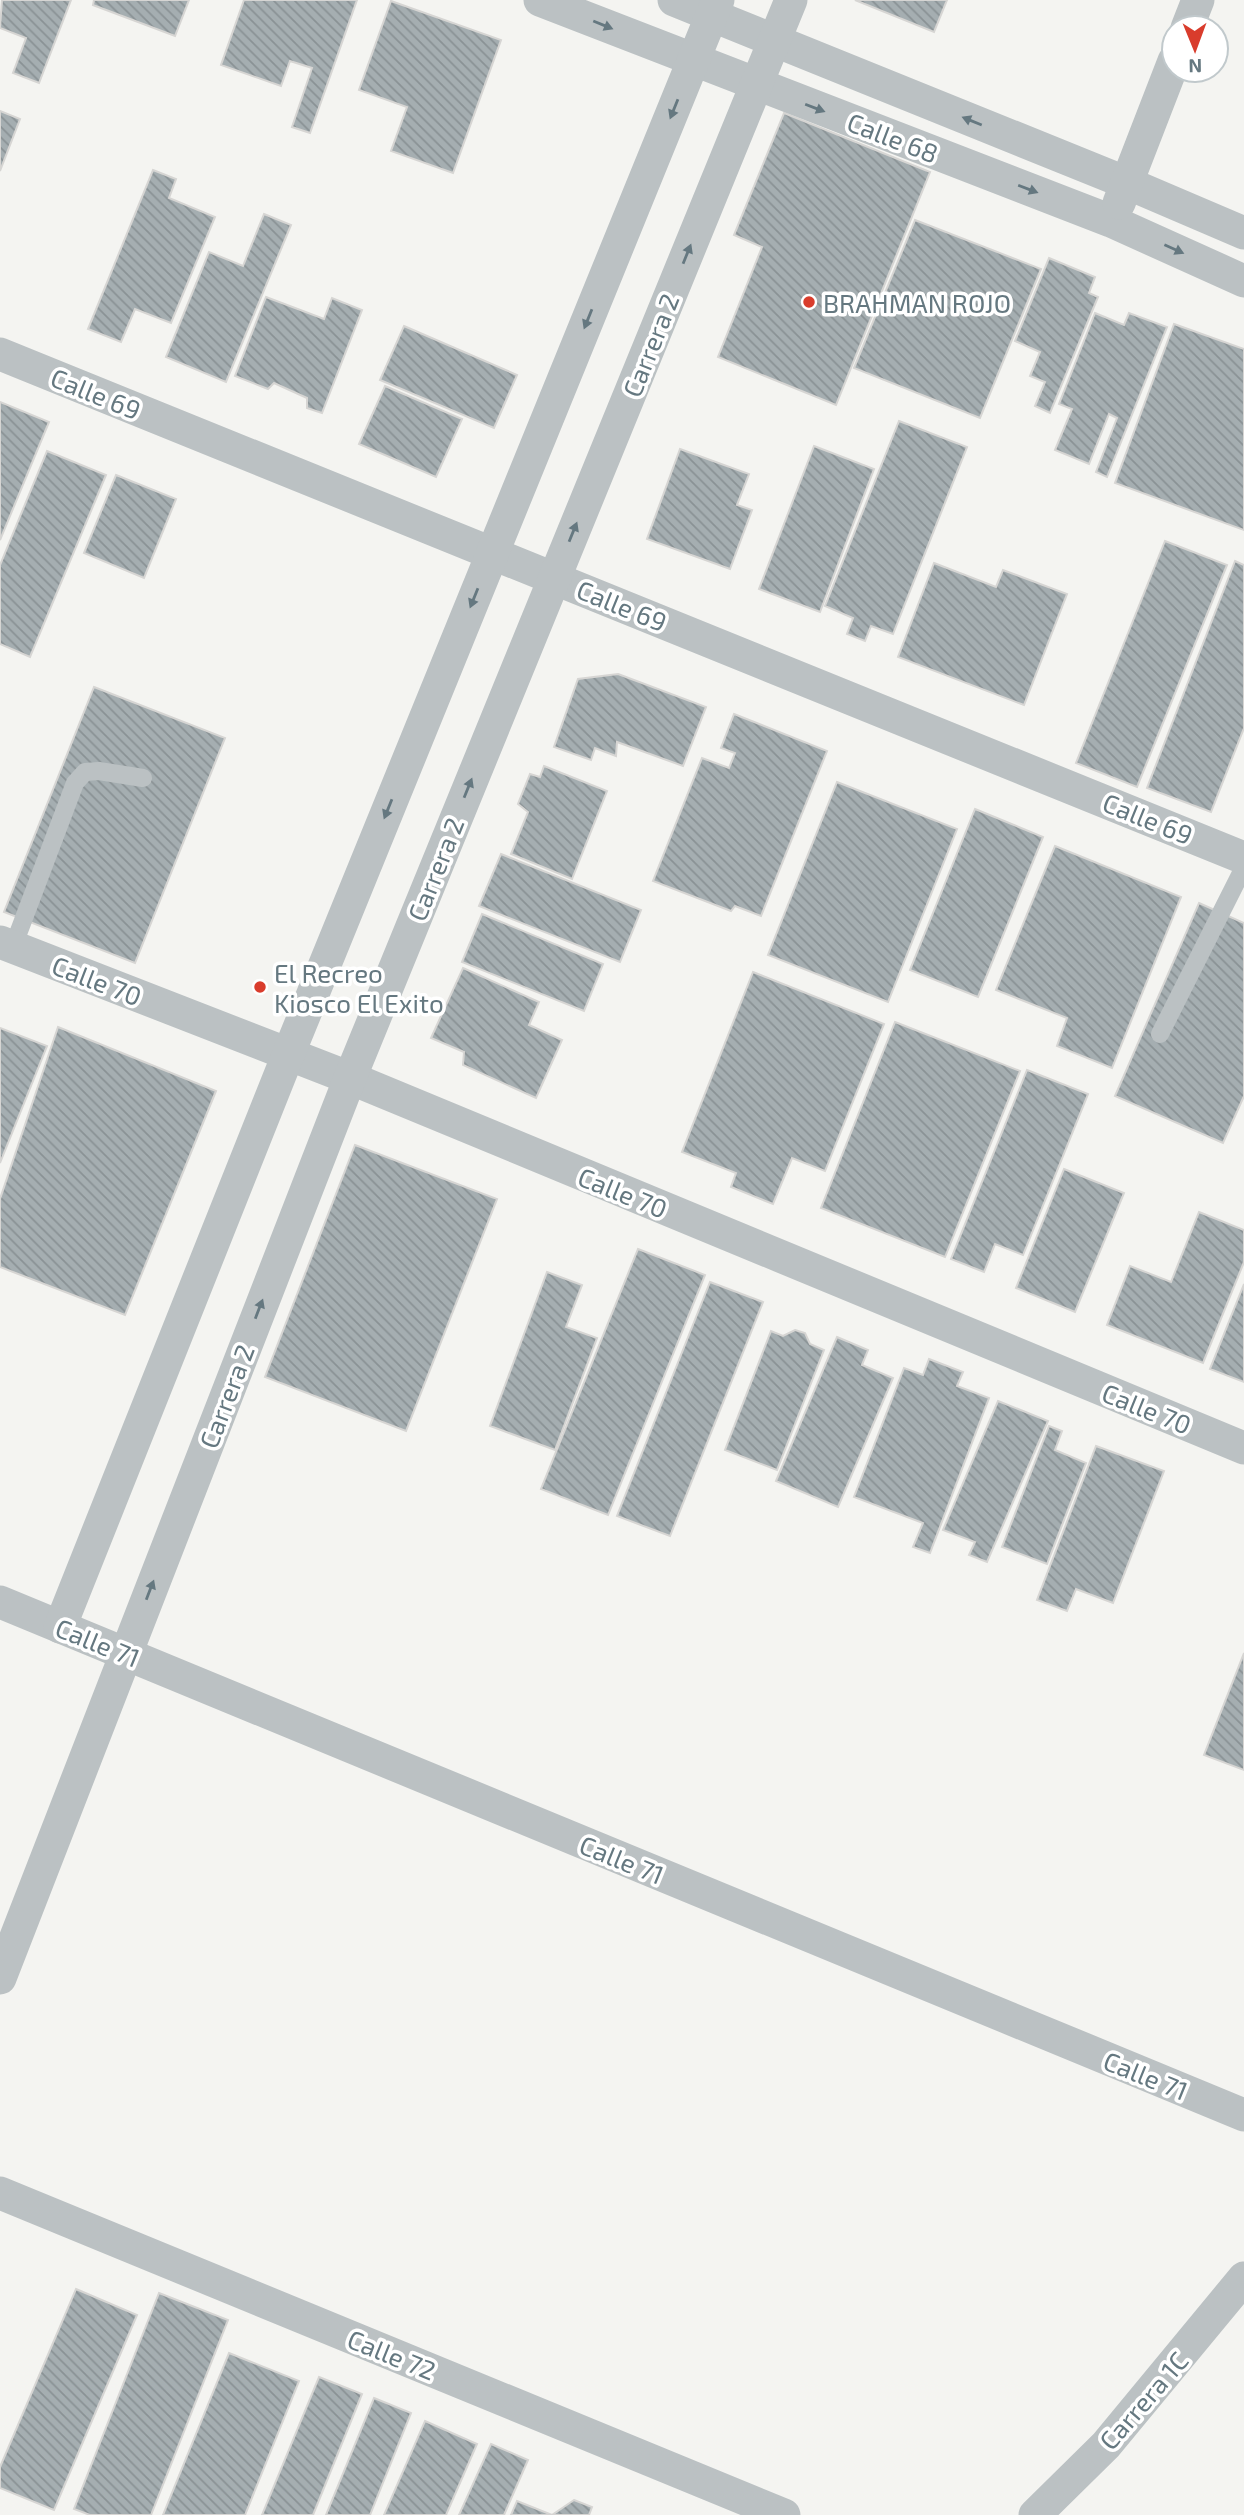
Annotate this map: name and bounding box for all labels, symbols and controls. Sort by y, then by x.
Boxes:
north arrow [1160,14,1230,84]
one-way arrow [593,20,614,31]
text: N [1188,55,1202,78]
one-way arrow [668,98,679,119]
one-way arrow [805,102,826,113]
street label: Calle 68 [843,106,943,168]
one-way arrow [962,115,983,126]
one-way arrow [1017,184,1038,195]
one-way arrow [1164,243,1184,255]
one-way arrow [681,244,693,264]
place label: BRAHMAN ROJO [823,287,1011,318]
street label: Carrera 2 [615,289,685,401]
marker: BRAHMAN ROJO [801,294,817,310]
one-way arrow [582,309,593,330]
street label: Calle 69 [47,361,145,425]
one-way arrow [567,522,578,543]
street label: Calle 69 [573,573,671,637]
one-way arrow [469,588,480,609]
one-way arrow [463,778,474,799]
street label: Calle 69 [1099,786,1197,850]
one-way arrow [383,798,394,819]
street label: Carrera 2 [400,813,470,925]
street label: Calle 70 [48,949,146,1011]
place label: El Recreo Kiosco El Exito [274,957,444,1018]
marker: El Recreo Kiosco El Exito [252,979,268,995]
street label: Calle 70 [574,1160,672,1224]
one-way arrow [254,1299,265,1320]
street label: Carrera 2 [192,1340,260,1452]
street label: Calle 70 [1098,1376,1196,1440]
one-way arrow [145,1579,156,1600]
street label: Calle 71 [51,1611,145,1673]
street label: Calle 71 [575,1828,669,1890]
street label: Calle 71 [1099,2044,1193,2106]
street label: Calle 72 [343,2322,441,2386]
street label: Carrera 1C [1092,2345,1194,2455]

